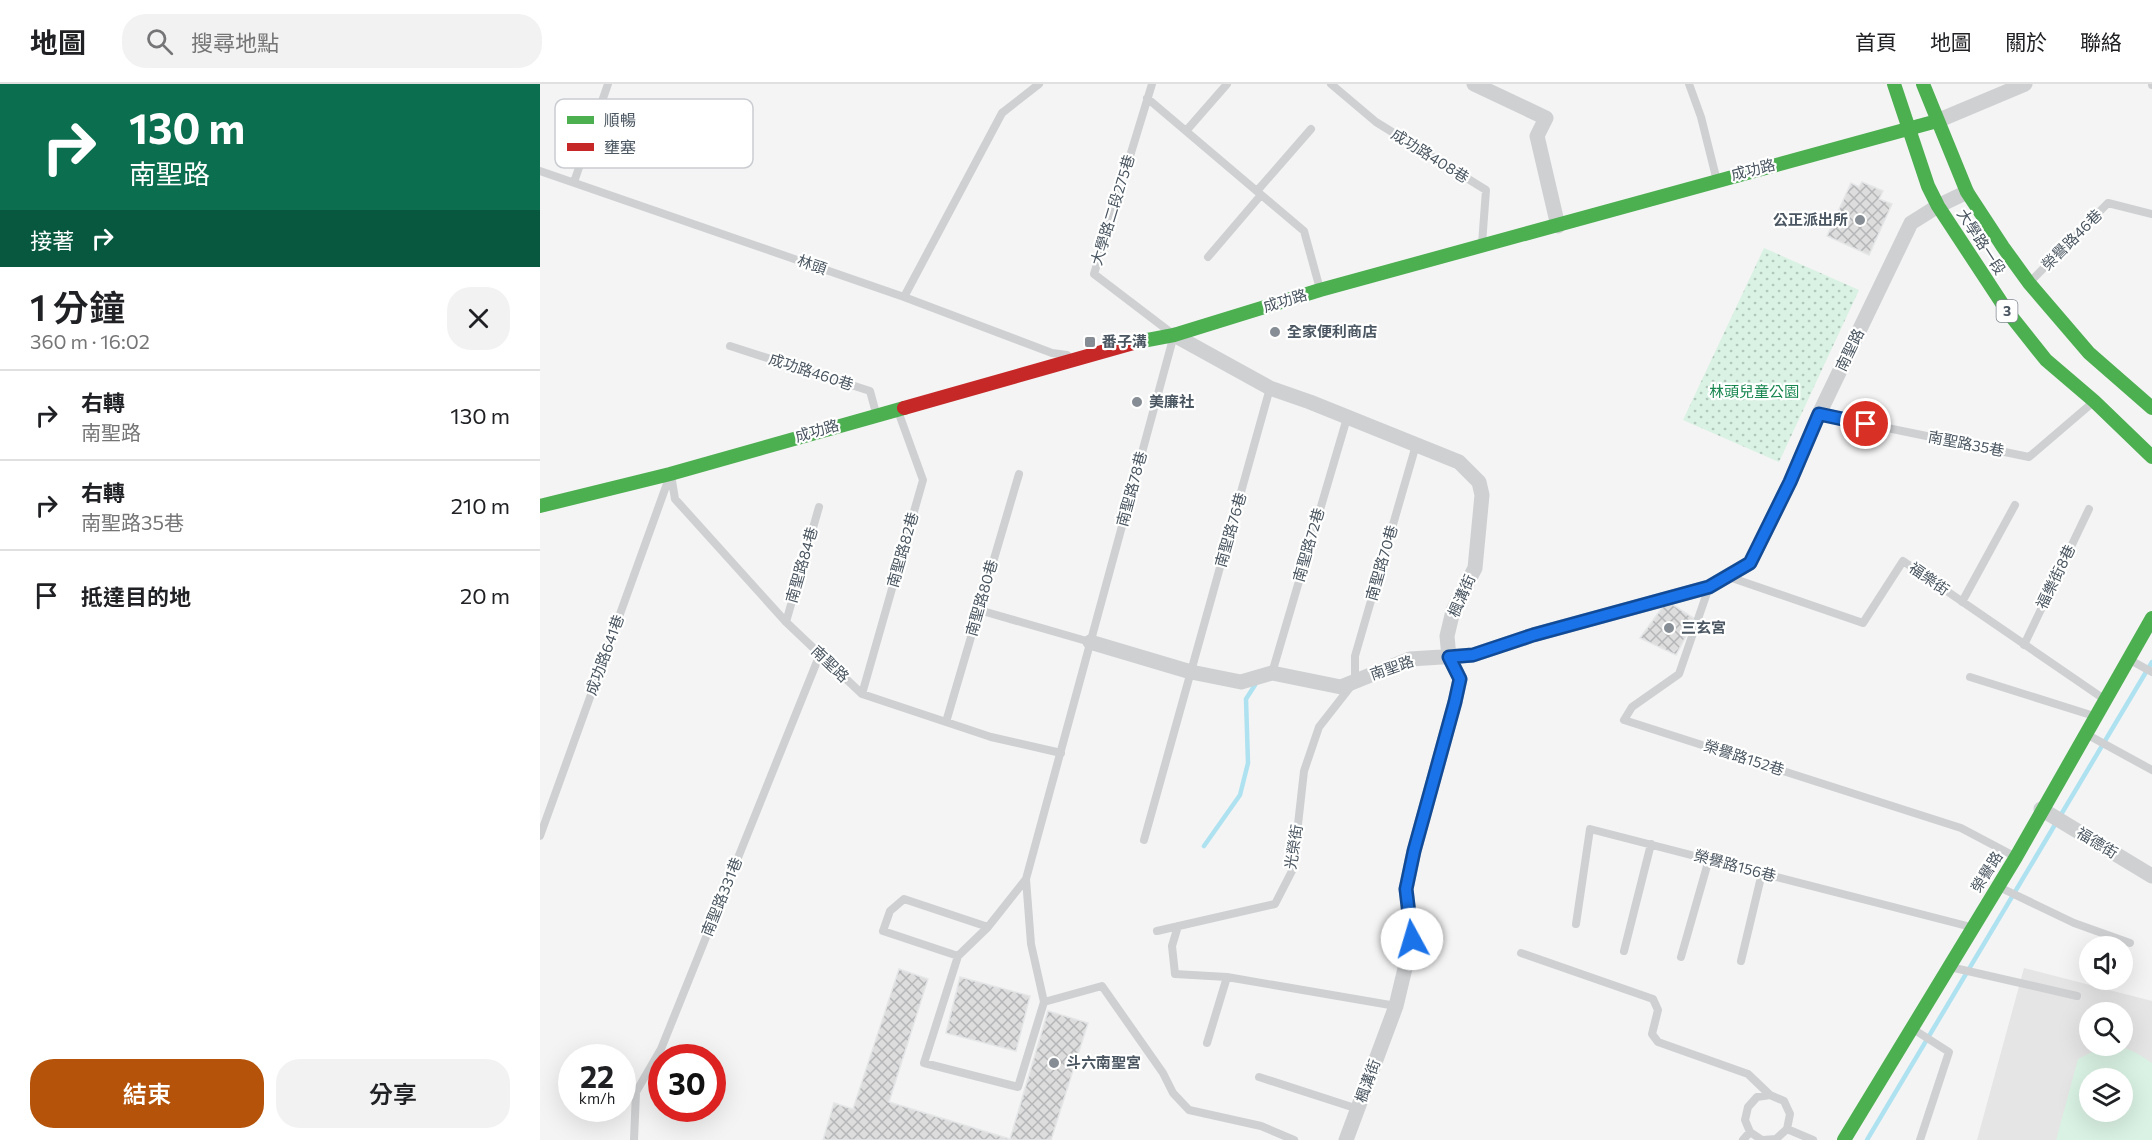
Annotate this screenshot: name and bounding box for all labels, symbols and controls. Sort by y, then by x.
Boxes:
search box [122,14,542,68]
text: 地圖 [30,25,86,59]
icon: search [143,25,176,58]
text: 搜尋地點 [191,29,279,56]
text: 首頁 [1855,29,1897,54]
text: 地圖 [1930,29,1972,54]
text: 關於 [2005,29,2047,54]
text: 聯絡 [2080,29,2122,54]
legend [555,99,753,168]
text: 130 m [129,101,245,153]
icon: right [30,108,108,186]
text: 順暢 [604,110,636,129]
street label: 成功路408巷 [1388,124,1473,186]
text: 壅塞 [604,137,636,156]
street label: 大學路二段275巷 [1087,152,1137,267]
street label: 成功路 [1729,155,1777,183]
text: 南聖路 [129,157,210,190]
street label: 大學路一段 [1954,205,2010,278]
street label: 榮譽路46巷 [2037,205,2105,273]
place label: 公正派出所 [1773,210,1848,228]
marker: 公正派出所 [1853,213,1867,227]
icon: right [86,222,119,255]
text: 接著 [30,227,74,254]
street label: 林頭 [795,251,829,277]
text: 1 分鐘 [30,284,125,328]
street label: 成功路 [1261,285,1309,315]
button: close [447,287,510,350]
road number: 3 [1996,300,2018,322]
place label: 全家便利商店 [1287,322,1377,340]
marker: 全家便利商店 [1268,325,1282,339]
street label: 南聖路 [1831,325,1867,374]
text: 360 m · 16:02 [30,329,150,353]
place label: 番子溝 [1102,332,1147,350]
marker: 番子溝 [1083,335,1097,349]
street label: 成功路460巷 [767,349,856,393]
park label: 林頭兒童公園 [1709,382,1799,400]
text: 右轉 [81,389,125,416]
place label: 美廉社 [1149,392,1194,410]
marker: 美廉社 [1130,395,1144,409]
pin [1840,398,1891,449]
icon: right [30,399,63,432]
text: 130 m [450,402,510,429]
icon: arrive [1849,407,1882,440]
street label: 成功路 [793,415,841,445]
text: 南聖路 [81,420,141,444]
street label: 南聖路35巷 [1927,427,2006,459]
street label: 南聖路78巷 [1112,449,1150,528]
text: 右轉 [81,479,125,506]
icon: right [30,489,63,522]
street label: 南聖路76巷 [1211,490,1249,569]
text: 210 m [451,492,510,519]
street label: 南聖路72巷 [1289,506,1327,584]
text: 南聖路35巷 [81,510,184,534]
street label: 南聖路82巷 [883,510,921,589]
street label: 南聖路70巷 [1362,523,1400,603]
street label: 南聖路84巷 [782,525,820,605]
street label: 福樂街8巷 [2032,542,2078,612]
street label: 南聖路80巷 [962,557,1001,638]
street label: 福樂街 [1906,558,1953,598]
street label: 楓溝街 [1444,571,1478,620]
icon: arrive [30,579,63,612]
text: 20 m [460,582,510,609]
text: 抵達目的地 [81,583,191,610]
street label: 成功路641巷 [581,612,627,697]
place label: 三玄宮 [1681,618,1726,636]
marker: 三玄宮 [1662,621,1676,635]
street label: 南聖路 [808,641,853,685]
street label: 南聖路 [1367,651,1416,683]
street label: 榮譽路152巷 [1702,736,1787,778]
street label: 光榮街 [1281,823,1305,870]
street label: 福德街 [2074,823,2121,861]
street label: 榮譽路156巷 [1692,845,1778,885]
street label: 榮譽路 [1967,848,2006,895]
street label: 南聖路331巷 [697,855,745,939]
position arrow [1380,907,1444,971]
map controls [2079,936,2133,1122]
button: sound [2079,936,2133,990]
button: search [2079,1002,2133,1056]
speed limit sign: 30 [648,1044,726,1122]
place label: 斗六南聖宮 [1066,1053,1141,1071]
marker: 斗六南聖宮 [1047,1056,1061,1070]
street label: 楓溝街 [1351,1056,1383,1105]
text: 22 [580,1057,614,1094]
button: 結束 [30,1059,264,1128]
button: 分享 [276,1059,510,1128]
button: layers [2079,1068,2133,1122]
text: km/h [579,1089,615,1107]

